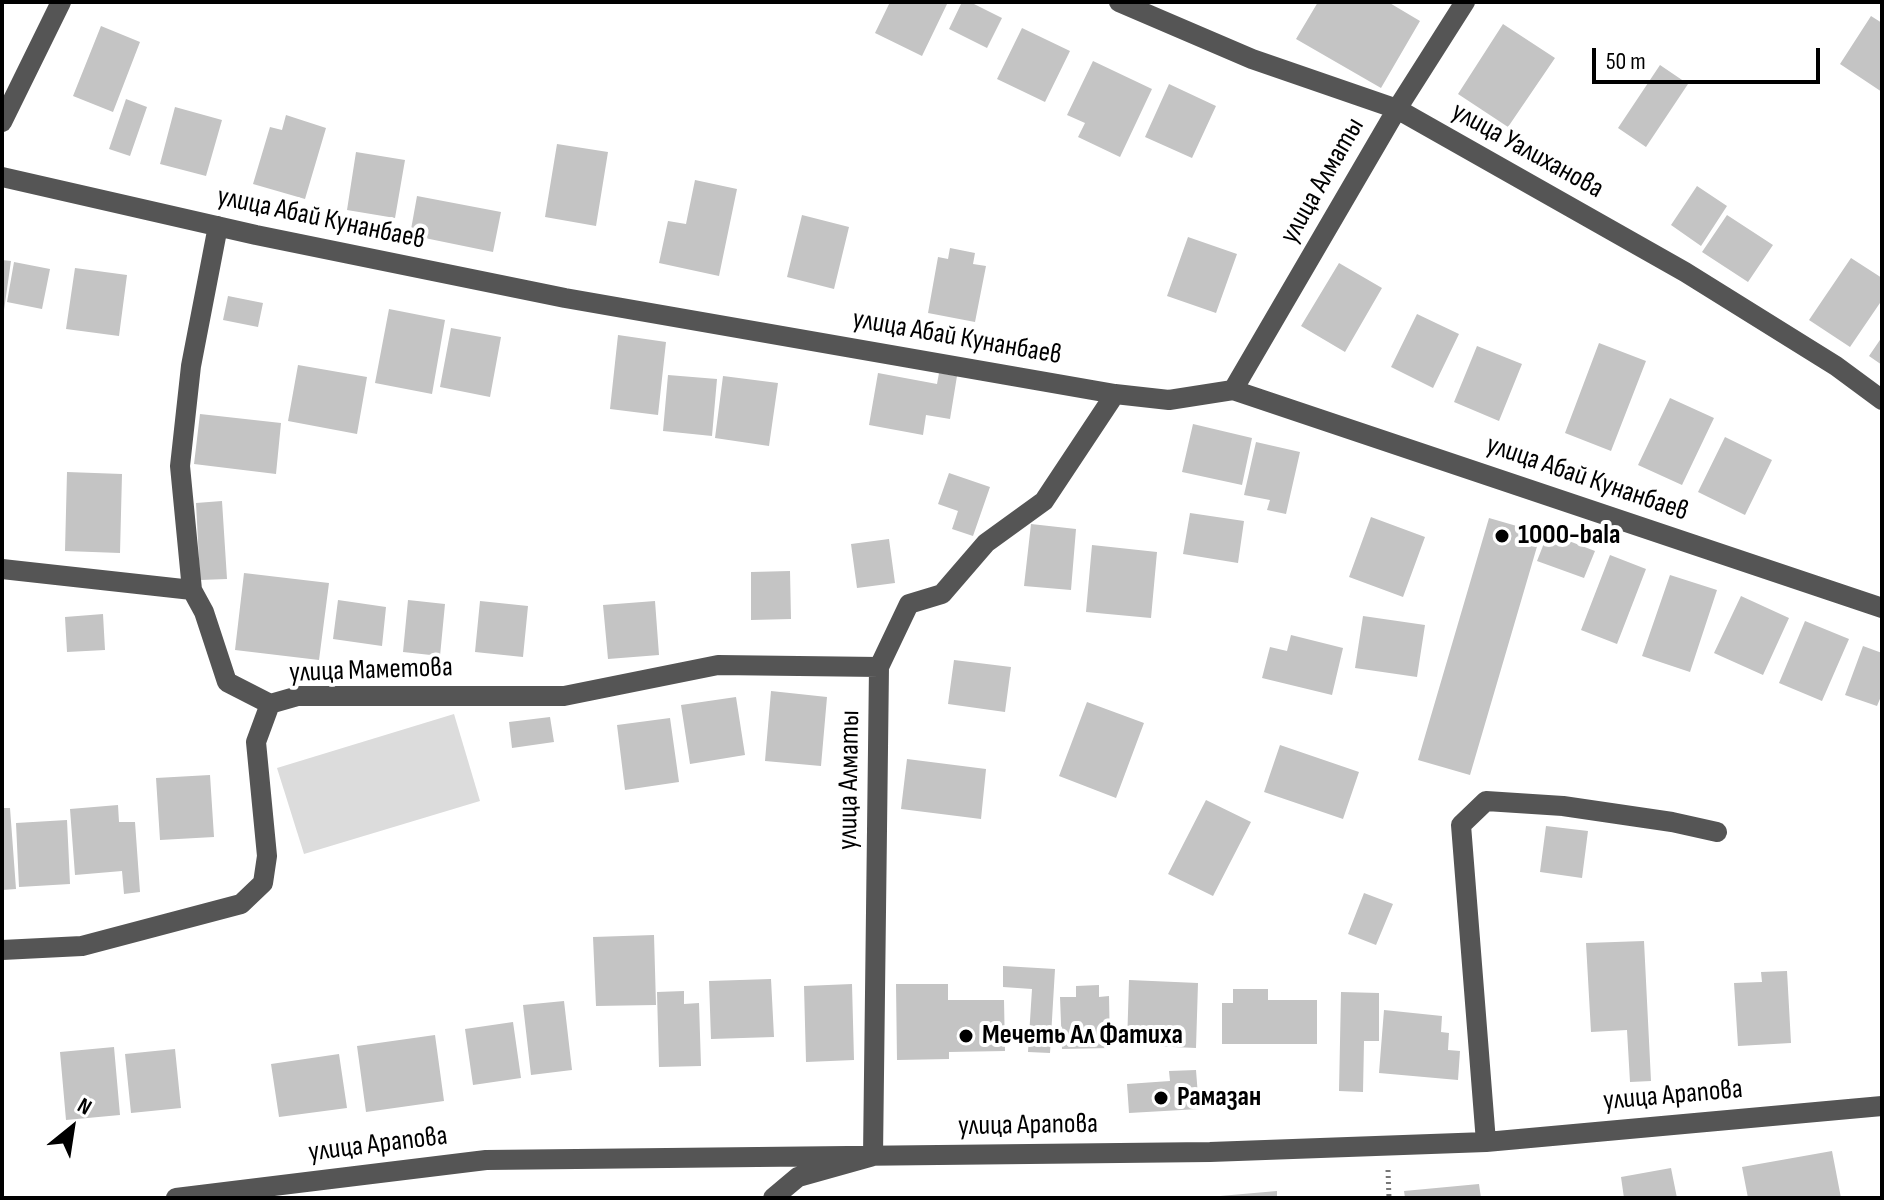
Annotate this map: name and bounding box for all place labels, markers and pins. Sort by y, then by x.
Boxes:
place label: 1000-bala [1518,519,1620,553]
marker: 1000-bala [1493,527,1511,545]
place label: Мечеть Ал Фатиха [982,1019,1183,1053]
marker: Мечеть Ал Фатиха [957,1027,975,1045]
place label: Рамазан [1177,1081,1261,1115]
marker: Рамазан [1152,1089,1170,1107]

